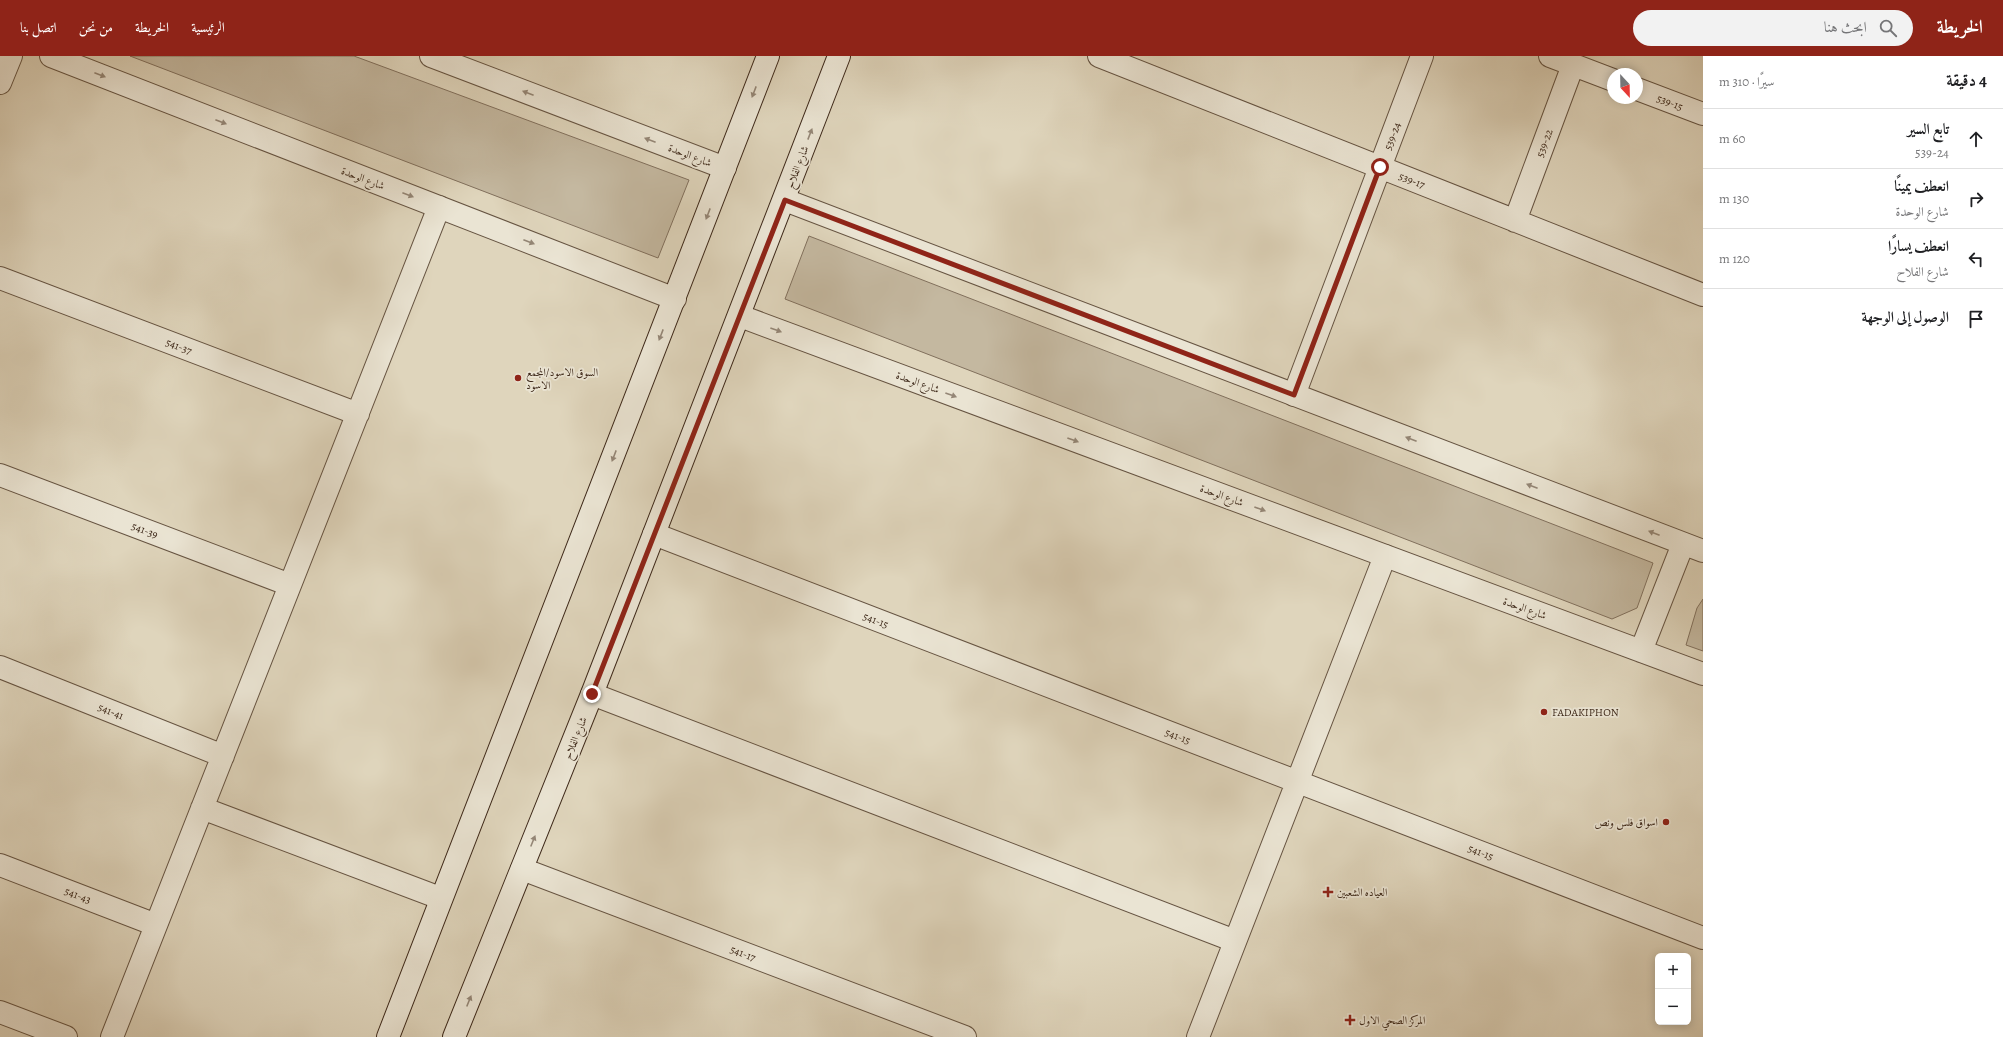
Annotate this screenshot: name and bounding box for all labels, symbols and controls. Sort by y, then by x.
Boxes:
search box [1633,10,1913,46]
text: الخريطة [1937,14,1983,40]
text: ابحث هنا [1824,17,1867,37]
icon: search [1877,17,1899,39]
text: اتصل بنا [20,18,57,37]
text: من نحن [79,18,113,37]
text: الخريطة [135,18,169,37]
text: الرئيسية [191,18,225,37]
north arrow [1607,68,1643,104]
text: 4 دقيقة [1946,69,1987,92]
one-way arrow [95,73,107,79]
text: سيرًا · 310 m [1719,73,1774,90]
one-way arrow [751,87,757,99]
one-way arrow [522,90,534,96]
street label: 539-15 [1655,91,1685,114]
text: تابع السير [1907,119,1949,139]
one-way arrow [216,120,228,126]
street label: 539-24 [1380,120,1405,152]
one-way arrow [807,127,813,139]
street label: 539-22 [1532,127,1556,159]
icon: ahead [1965,128,1987,150]
text: 60 m [1719,130,1745,147]
one-way arrow [643,136,655,142]
street label: شارع الوحدة [665,140,714,172]
street label: شارع الفلاح [782,144,815,192]
text: 539-24 [1915,144,1949,161]
route start [1371,158,1389,176]
street label: شارع الوحدة [338,163,387,195]
street label: 539-17 [1397,168,1427,193]
text: انعطف يمينًا [1894,176,1949,196]
icon: right [1965,188,1987,210]
text: 130 m [1719,190,1749,207]
one-way arrow [402,192,414,198]
text: شارع الوحدة [1895,203,1949,220]
one-way arrow [704,208,710,220]
text: انعطف يسارًا [1888,236,1949,256]
one-way arrow [523,240,535,246]
icon: left [1965,248,1987,270]
text: 120 m [1719,250,1750,267]
text: شارع الفلاح [1896,263,1949,280]
text: الوصول إلى الوجهة [1862,307,1949,327]
icon: arrive [1965,308,1987,330]
one-way arrow [771,327,783,333]
one-way arrow [658,330,664,342]
street label: 541-37 [164,335,194,358]
place label: السوق الاسود/المجمع الاسود [526,365,598,393]
street label: شارع الوحدة [893,368,942,399]
marker: السوق الاسود/المجمع الاسود [513,373,523,383]
one-way arrow [945,392,957,398]
one-way arrow [1404,436,1416,442]
one-way arrow [1067,437,1079,443]
one-way arrow [611,451,617,463]
street label: شارع الوحدة [1197,481,1246,512]
one-way arrow [1526,482,1538,488]
one-way arrow [1255,507,1267,513]
street label: 541-39 [129,519,160,542]
one-way arrow [1647,529,1659,535]
street label: شارع الوحدة [1500,594,1549,625]
street label: 541-15 [861,609,891,632]
route end [583,685,601,703]
street label: 541-41 [96,700,126,723]
place label: FADAKIPHON [1552,705,1619,720]
marker: FADAKIPHON [1539,707,1549,717]
street label: شارع الفلاح [560,715,594,763]
street label: 541-15 [1163,725,1193,748]
place label: اسواق فلس ونص [1595,815,1658,830]
marker: اسواق فلس ونص [1661,817,1671,827]
one-way arrow [530,836,536,847]
street label: 541-15 [1466,841,1496,864]
street label: 541-43 [62,884,93,907]
place label: العياده الشعبين [1337,885,1387,900]
marker: العياده الشعبين [1322,886,1334,898]
street label: 541-17 [728,942,758,965]
map controls [1655,953,1691,1025]
button: + [1655,953,1691,989]
button: − [1655,989,1691,1025]
one-way arrow [466,994,472,1006]
place label: المركز الصحي الاول [1359,1013,1425,1031]
marker: المركز الصحي الاول [1344,1014,1356,1026]

